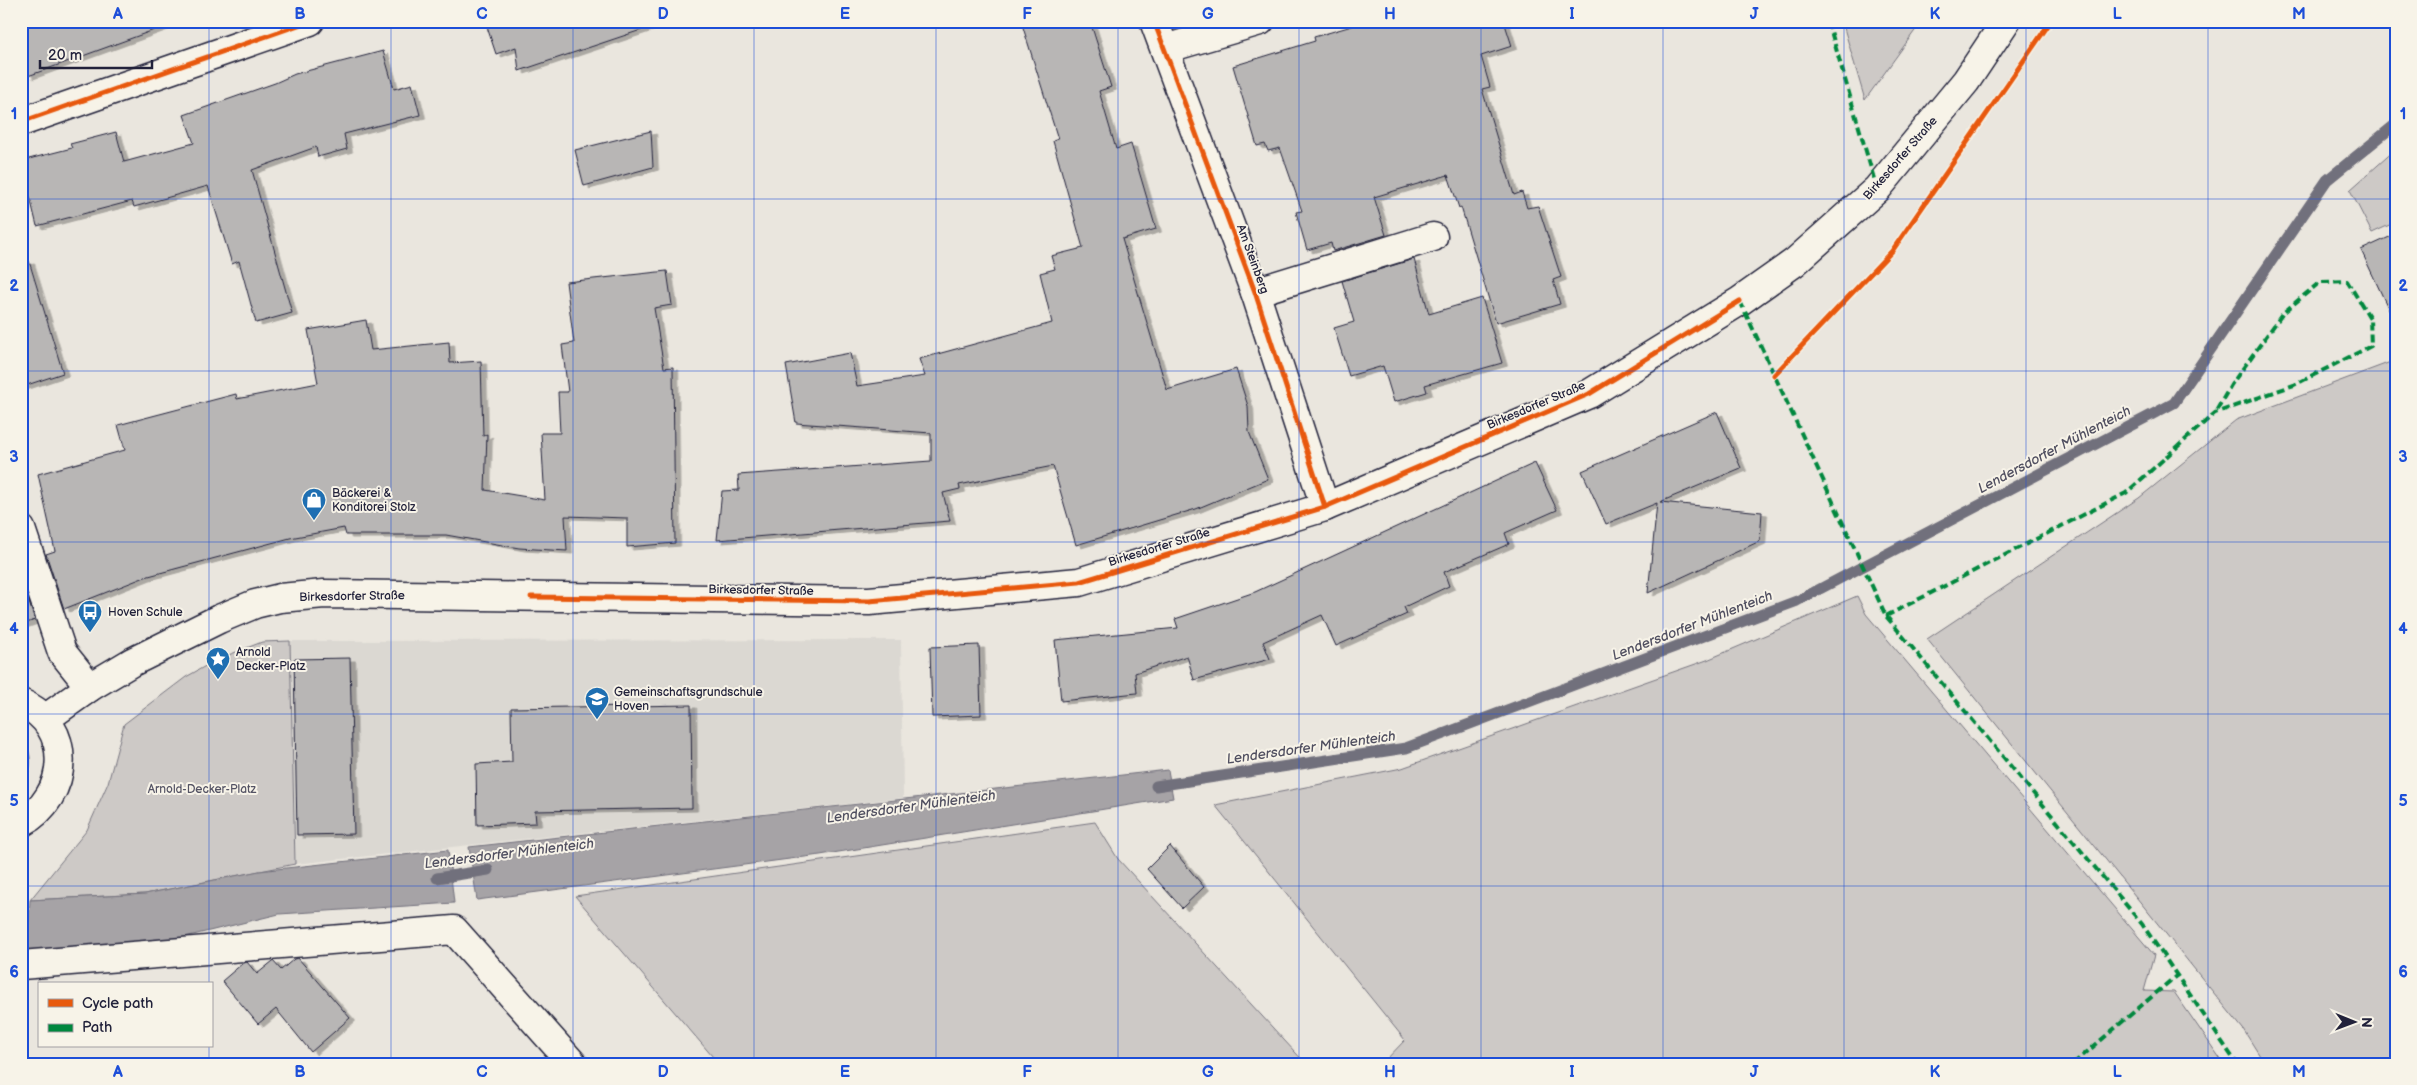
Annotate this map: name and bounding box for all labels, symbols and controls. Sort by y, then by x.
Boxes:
text: A [112,5,123,24]
text: B [294,5,306,24]
text: C [476,5,488,24]
text: D [657,5,669,24]
text: E [840,5,850,24]
text: F [1022,5,1032,24]
text: G [1202,5,1214,24]
text: H [1384,5,1396,24]
text: I [1569,5,1575,24]
text: J [1750,5,1759,24]
text: K [1930,5,1941,24]
text: L [2112,5,2122,24]
text: M [2292,5,2306,24]
scale bar [40,38,152,70]
text: 20 m [48,46,82,65]
text: 1 [11,105,17,124]
text: 1 [2400,105,2406,124]
street label: Birkesdorfer Straße [1860,114,1941,203]
street label: Am Steinberg [1233,223,1272,296]
text: 2 [9,277,19,296]
text: 2 [2398,277,2408,296]
street label: Birkesdorfer Straße [1485,378,1588,433]
water label: Lendersdorfer Mühlenteich [1975,402,2134,497]
text: 3 [9,448,19,467]
text: 3 [2398,448,2408,467]
place label: Bäckerei & Konditorei Stolz [332,486,416,515]
shop icon: Bäckerei & Konditorei Stolz [301,487,327,521]
street label: Birkesdorfer Straße [1107,525,1212,570]
street label: Birkesdorfer Straße [708,582,814,599]
water label: Lendersdorfer Mühlenteich [1609,587,1775,664]
street label: Birkesdorfer Straße [299,588,405,605]
bus stop icon: Hoven Schule [77,599,103,633]
place label: Hoven Schule [108,605,183,620]
text: 4 [9,620,19,639]
text: 4 [2398,620,2408,639]
place label: Arnold Decker-Platz [236,645,306,674]
place icon: Arnold Decker-Platz [205,646,231,680]
place label: Gemeinschaftsgrundschule Hoven [614,685,763,714]
school or university icon: Gemeinschaftsgrundschule Hoven [584,686,610,720]
water label: Lendersdorfer Mühlenteich [1225,727,1397,768]
park label: Arnold-Decker-Platz [148,782,257,797]
water label: Lendersdorfer Mühlenteich [825,786,997,827]
text: 5 [9,792,19,811]
text: 5 [2398,792,2408,811]
water label: Lendersdorfer Mühlenteich [423,835,595,872]
text: 6 [9,963,19,982]
text: 6 [2398,963,2408,982]
legend [38,982,212,1048]
text: Cycle path [82,994,153,1013]
north arrow [2330,998,2380,1048]
text: N [2358,1017,2375,1028]
text: Path [82,1018,112,1037]
text: A [112,1063,123,1082]
text: B [294,1063,306,1082]
text: C [476,1063,488,1082]
text: D [657,1063,669,1082]
text: E [840,1063,850,1082]
text: F [1022,1063,1032,1082]
text: G [1202,1063,1214,1082]
text: H [1384,1063,1396,1082]
text: I [1569,1063,1575,1082]
text: J [1750,1063,1759,1082]
text: K [1930,1063,1941,1082]
text: L [2112,1063,2122,1082]
text: M [2292,1063,2306,1082]

